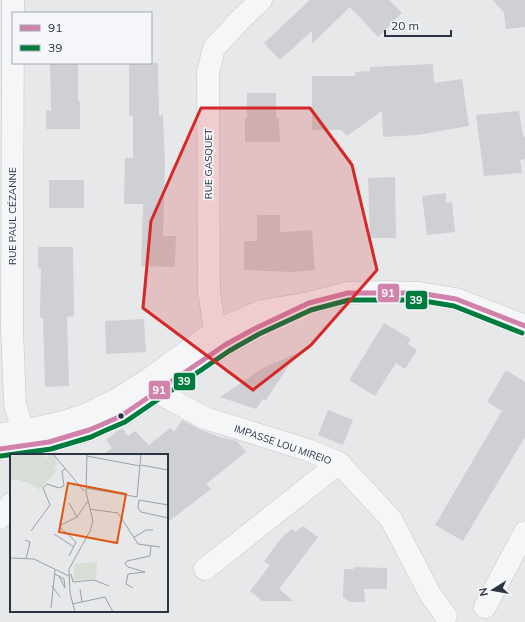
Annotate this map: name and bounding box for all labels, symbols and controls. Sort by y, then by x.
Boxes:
legend [12,12,152,64]
scale bar [385,12,451,38]
text: 20 m [391,18,419,33]
text: 91 [48,20,62,35]
text: 39 [48,40,62,55]
street label: RUE GASQUET [202,129,215,199]
street label: RUE PAUL CÉZANNE [6,167,19,265]
line badge: 91 [377,283,400,303]
text: 91 [381,286,395,300]
line badge: 39 [405,290,428,310]
text: 39 [409,293,423,307]
line badge: 39 [173,372,196,391]
text: 39 [177,374,191,388]
line badge: 91 [148,380,171,400]
text: 91 [152,383,166,397]
unlabelled marker [116,411,126,421]
street label: IMPASSE LOU MIREIO [232,422,334,467]
inset map [10,454,168,612]
north arrow [473,570,513,610]
text: N [476,586,491,597]

